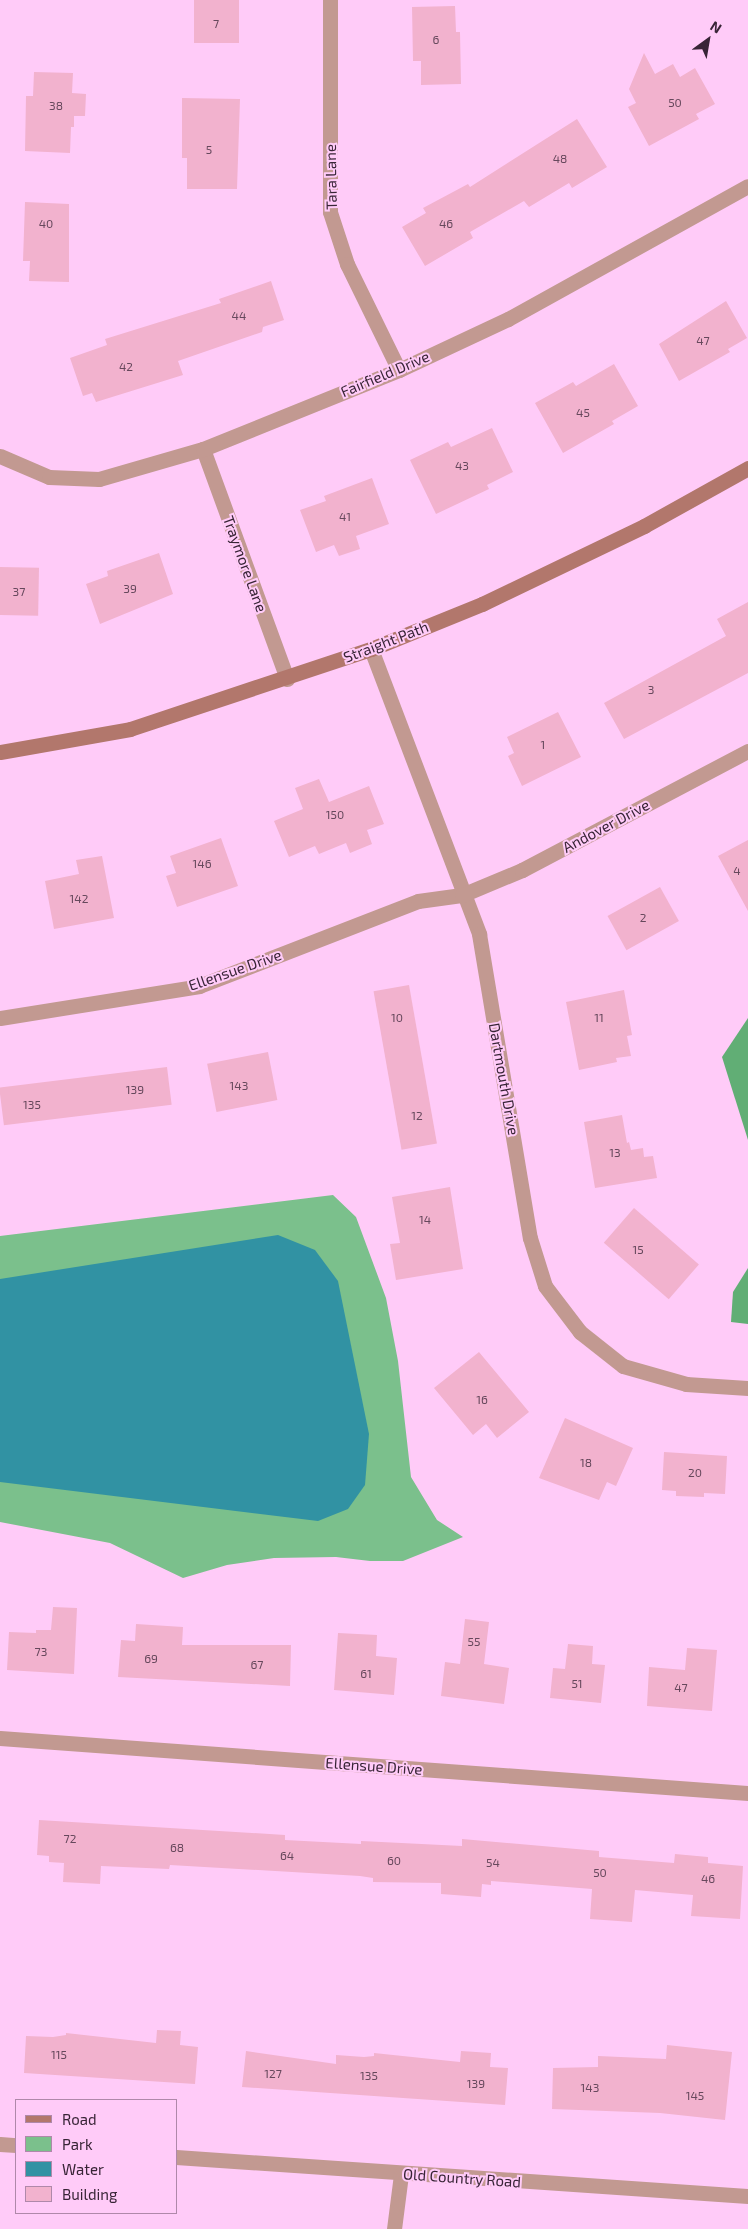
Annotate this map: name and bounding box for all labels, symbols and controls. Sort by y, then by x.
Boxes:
north arrow [683,15,733,65]
house number: 7 [213,17,219,31]
text: N [707,17,725,37]
house number: 6 [433,33,439,47]
house number: 50 [668,96,682,110]
house number: 38 [49,99,63,113]
house number: 5 [206,143,212,157]
street label: Tara Lane [321,144,341,210]
house number: 48 [553,152,567,166]
house number: 40 [39,217,53,231]
house number: 46 [439,217,453,231]
house number: 44 [232,309,246,323]
house number: 47 [696,334,710,348]
street label: Fairfield Drive [338,347,432,401]
house number: 42 [119,360,133,374]
house number: 45 [576,406,590,420]
house number: 43 [455,459,469,473]
house number: 41 [339,510,351,524]
street label: Traymore Lane [219,513,271,615]
house number: 39 [123,582,137,596]
house number: 37 [13,585,25,599]
street label: Straight Path [341,618,431,666]
house number: 3 [648,683,654,697]
house number: 1 [541,738,545,752]
street label: Andover Drive [559,796,653,856]
house number: 150 [326,808,344,822]
house number: 146 [192,857,212,871]
house number: 4 [733,864,741,878]
house number: 142 [70,892,88,906]
house number: 2 [640,911,646,925]
street label: Ellensue Drive [186,946,284,994]
house number: 10 [391,1011,403,1025]
house number: 11 [594,1011,604,1025]
street label: Dartmouth Drive [485,1022,523,1136]
house number: 143 [230,1079,248,1093]
house number: 139 [126,1083,144,1097]
house number: 135 [23,1098,41,1112]
house number: 12 [411,1109,423,1123]
house number: 13 [609,1146,621,1160]
house number: 14 [419,1213,431,1227]
house number: 15 [632,1243,644,1257]
house number: 16 [476,1393,488,1407]
house number: 18 [580,1456,592,1470]
house number: 20 [688,1466,702,1480]
house number: 55 [468,1635,480,1649]
house number: 73 [35,1645,47,1659]
house number: 69 [144,1652,158,1666]
house number: 67 [250,1658,264,1672]
house number: 61 [360,1667,372,1681]
house number: 51 [571,1677,583,1691]
house number: 47 [674,1681,688,1695]
street label: Ellensue Drive [325,1754,423,1778]
house number: 72 [64,1832,76,1846]
house number: 68 [170,1841,184,1855]
house number: 64 [280,1849,294,1863]
house number: 60 [387,1854,401,1868]
house number: 54 [486,1856,500,1870]
house number: 50 [593,1866,607,1880]
house number: 46 [701,1872,715,1886]
house number: 115 [51,2048,67,2062]
house number: 127 [264,2067,282,2081]
house number: 135 [360,2069,378,2083]
house number: 139 [467,2077,485,2091]
house number: 143 [581,2081,599,2095]
house number: 145 [686,2089,704,2103]
legend [15,2099,178,2214]
text: Road [62,2110,97,2128]
text: Park [62,2135,93,2153]
text: Water [62,2160,104,2178]
street label: Old Country Road [402,2165,522,2191]
text: Building [62,2185,117,2203]

